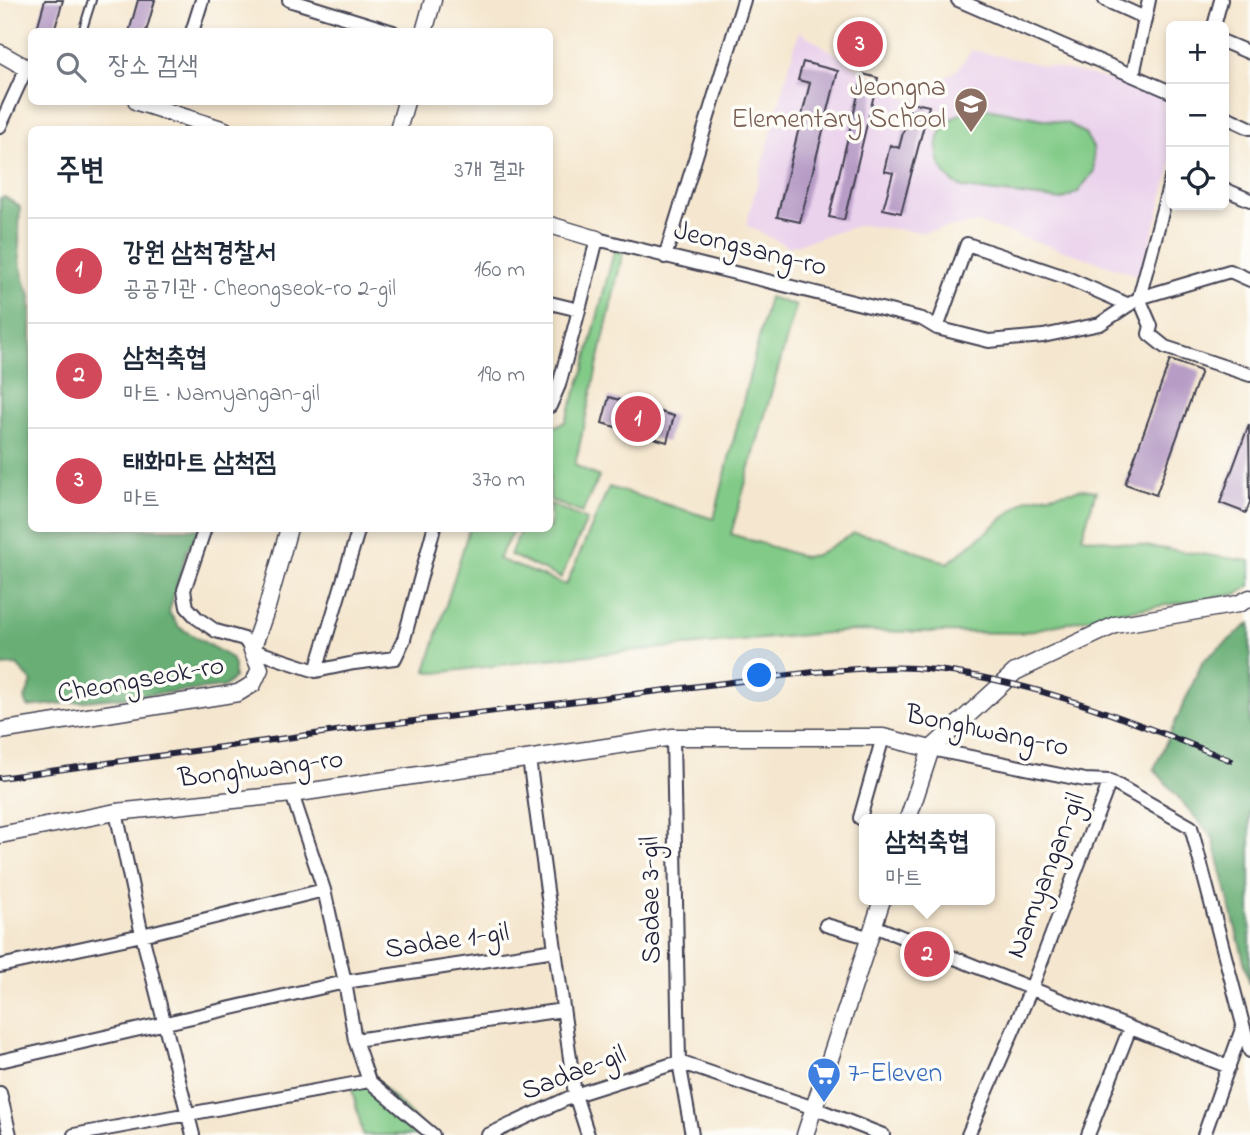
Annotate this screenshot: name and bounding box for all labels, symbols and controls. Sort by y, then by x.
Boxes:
pin: 3 [837,18,883,70]
map controls [1166,21,1229,210]
button: + [1166,21,1229,84]
search box [28,28,553,105]
icon: search [52,48,90,86]
text: 장소 검색 [108,48,198,86]
place label: Jeongna Elementary School [731,68,946,141]
button: − [1166,84,1229,147]
school or university icon: Jeongna Elementary School [952,85,990,134]
button: locate [1166,147,1229,210]
text: 주변 [56,150,104,194]
text: 3개 결과 [454,155,525,188]
street label: Jeongsang-ro [669,211,831,289]
text: 강원 삼척경찰서 [123,235,276,273]
text: 1 [75,254,83,287]
text: 160 m [474,254,525,287]
text: 공공기관 · Cheongseok-ro 2-gil [123,273,396,306]
text: 삼척축협 [123,340,207,378]
text: 2 [73,359,85,392]
text: 190 m [477,359,525,392]
text: 마트 · Namyangan-gil [123,378,320,411]
pin: 1 [615,393,661,445]
text: 태화마트 삼척점 [123,445,276,483]
text: 3 [74,464,84,497]
text: 370 m [472,464,525,497]
text: 마트 [123,483,160,516]
street label: Cheongseok-ro [54,646,228,716]
your location [742,658,776,692]
street label: Bonghwang-ro [901,695,1072,769]
street label: Bonghwang-ro [175,740,346,801]
street label: Namyangan-gil [997,787,1097,965]
popup [859,814,995,905]
text: 삼척축협 [885,824,969,862]
street label: Sadae 3-gil [630,836,674,964]
text: 마트 [885,862,922,895]
street label: Sadae 1-gil [382,913,512,971]
pin: 2 [904,928,950,980]
street label: Sadae-gil [516,1035,632,1113]
place label: 7-Eleven [848,1054,942,1095]
supermarket icon: 7-Eleven [805,1055,843,1104]

